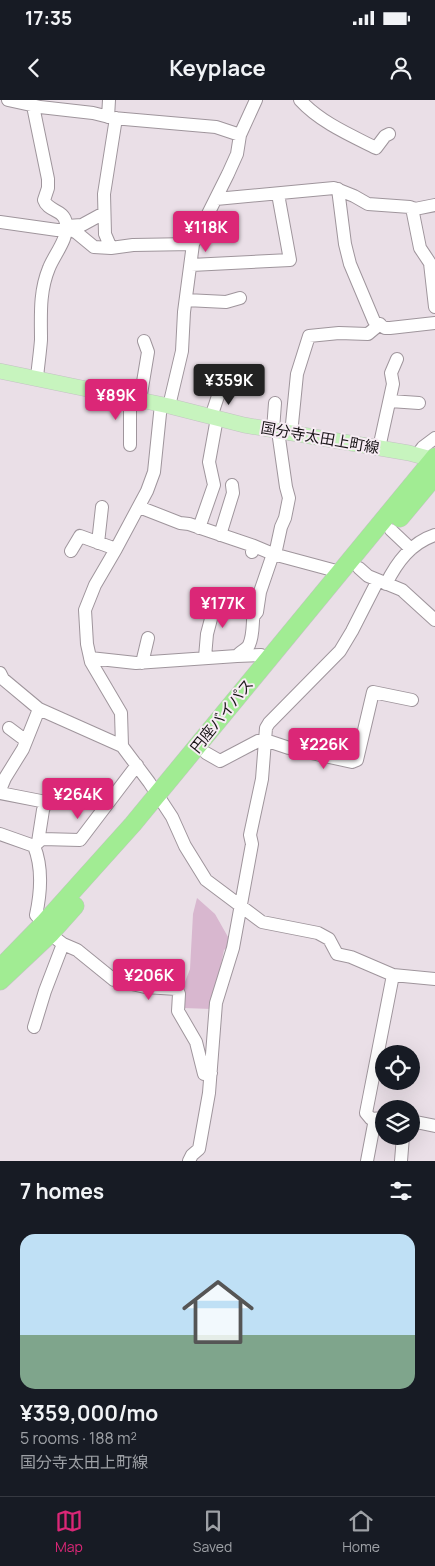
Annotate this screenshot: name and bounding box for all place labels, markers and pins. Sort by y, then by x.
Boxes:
pin: ¥118K [171,210,241,253]
pin: ¥359K [194,364,264,406]
pin: ¥89K [86,378,146,421]
pin: ¥177K [188,586,258,629]
pin: ¥226K [289,728,359,770]
pin: ¥264K [43,778,113,820]
pin: ¥206K [114,958,184,1001]

